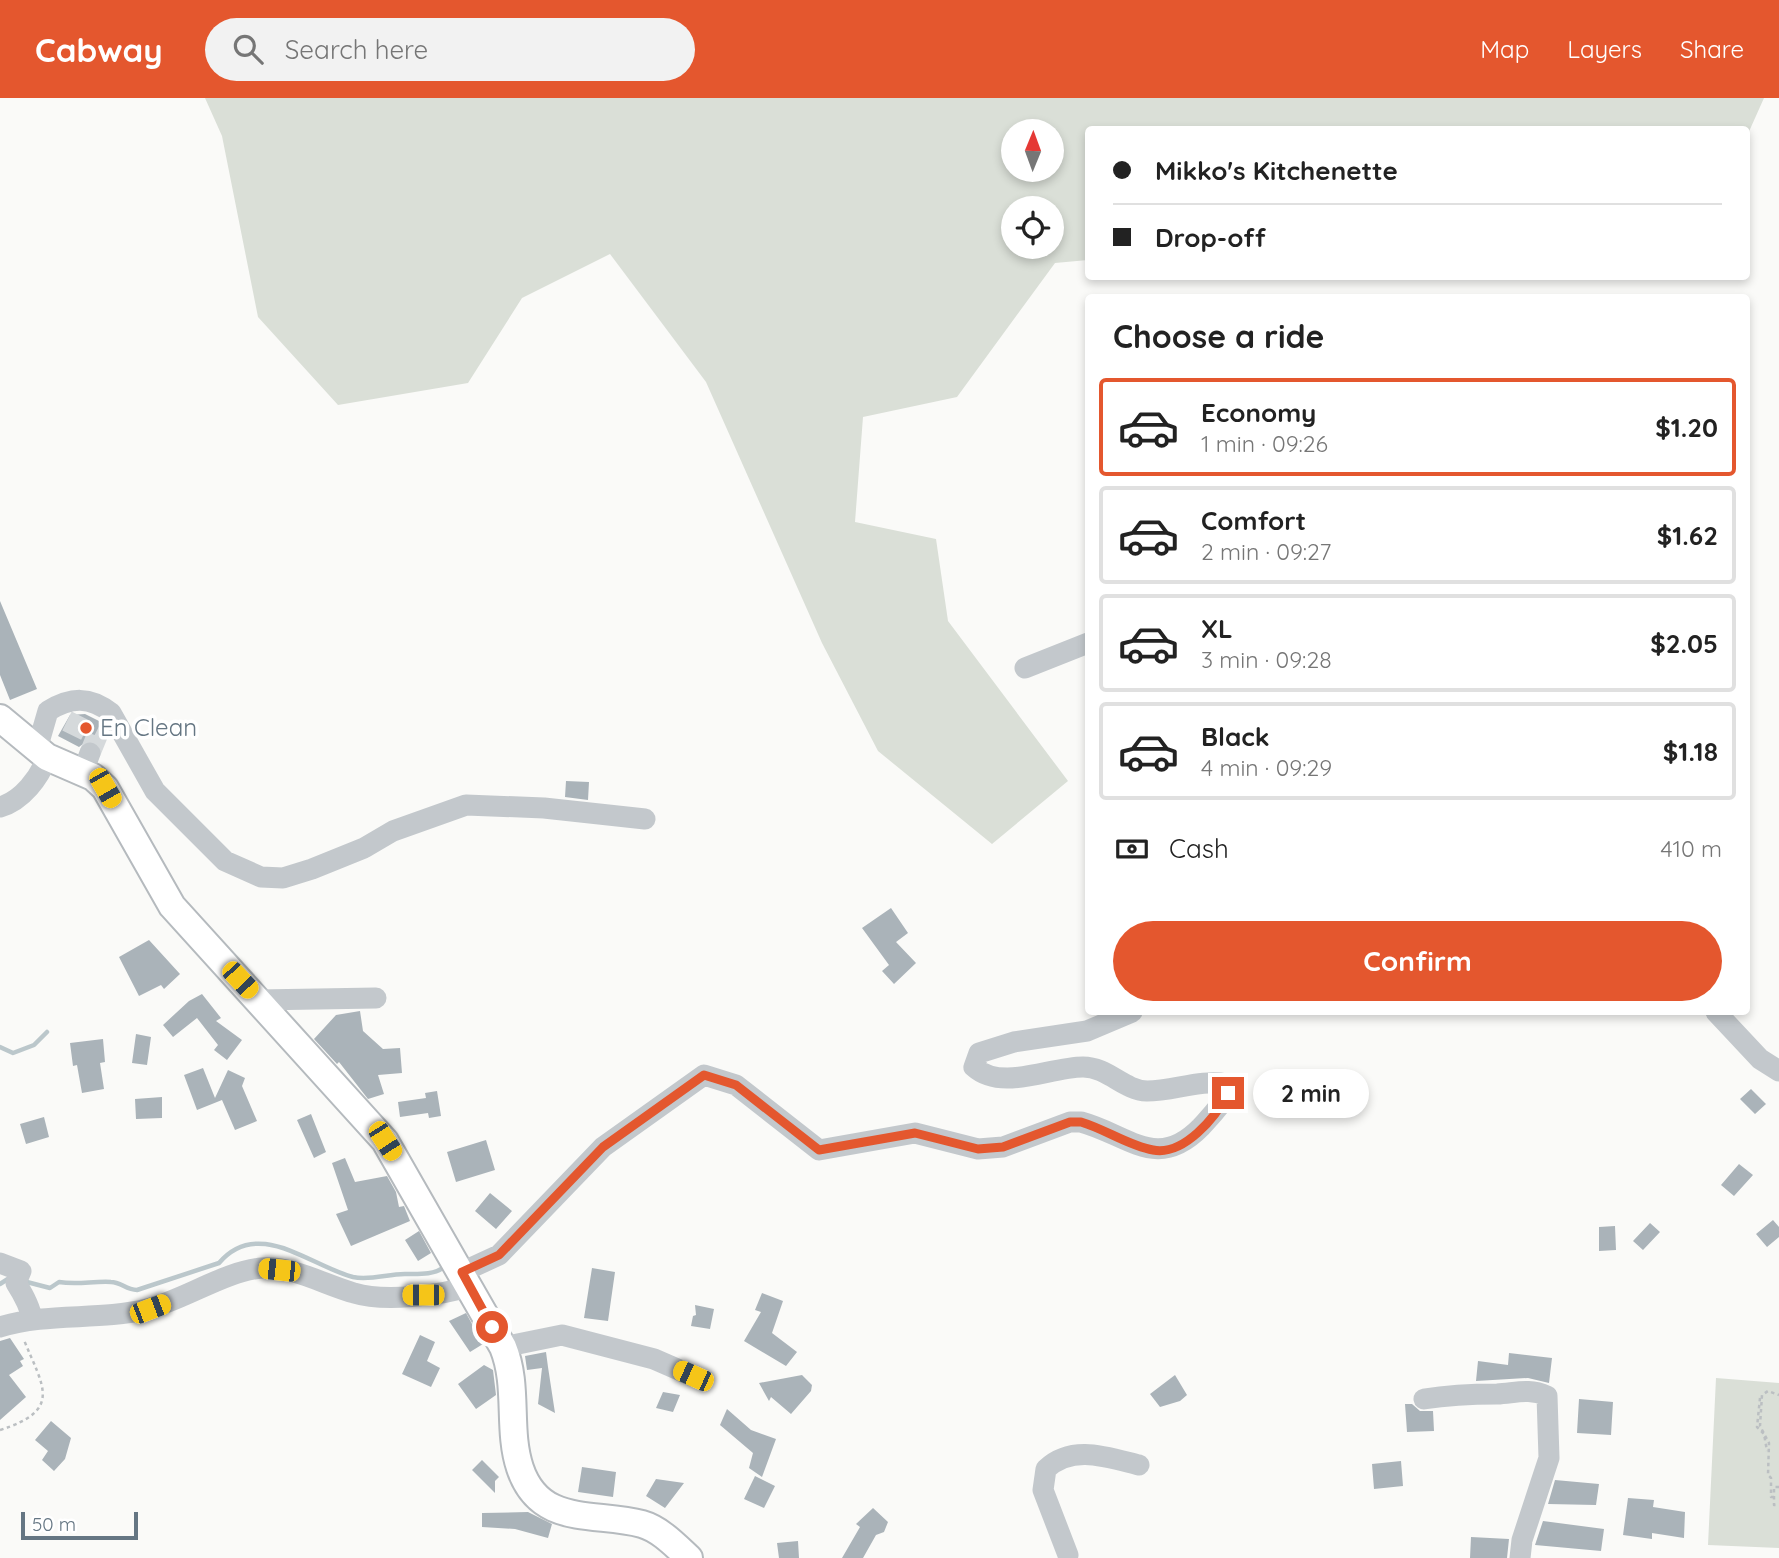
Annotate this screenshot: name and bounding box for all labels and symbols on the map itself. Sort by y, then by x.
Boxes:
north arrow [1001,119,1064,182]
place label: En Clean [100,712,197,742]
marker: En Clean [78,720,94,736]
car [86,765,125,811]
car [218,957,263,1003]
callout: 2 min [1252,1068,1368,1118]
route end [1212,1077,1244,1109]
car [365,1118,406,1164]
car [258,1257,301,1283]
car [403,1285,445,1306]
car [127,1292,174,1326]
route start [476,1311,508,1343]
car [670,1358,717,1394]
scale bar [21,1509,138,1541]

